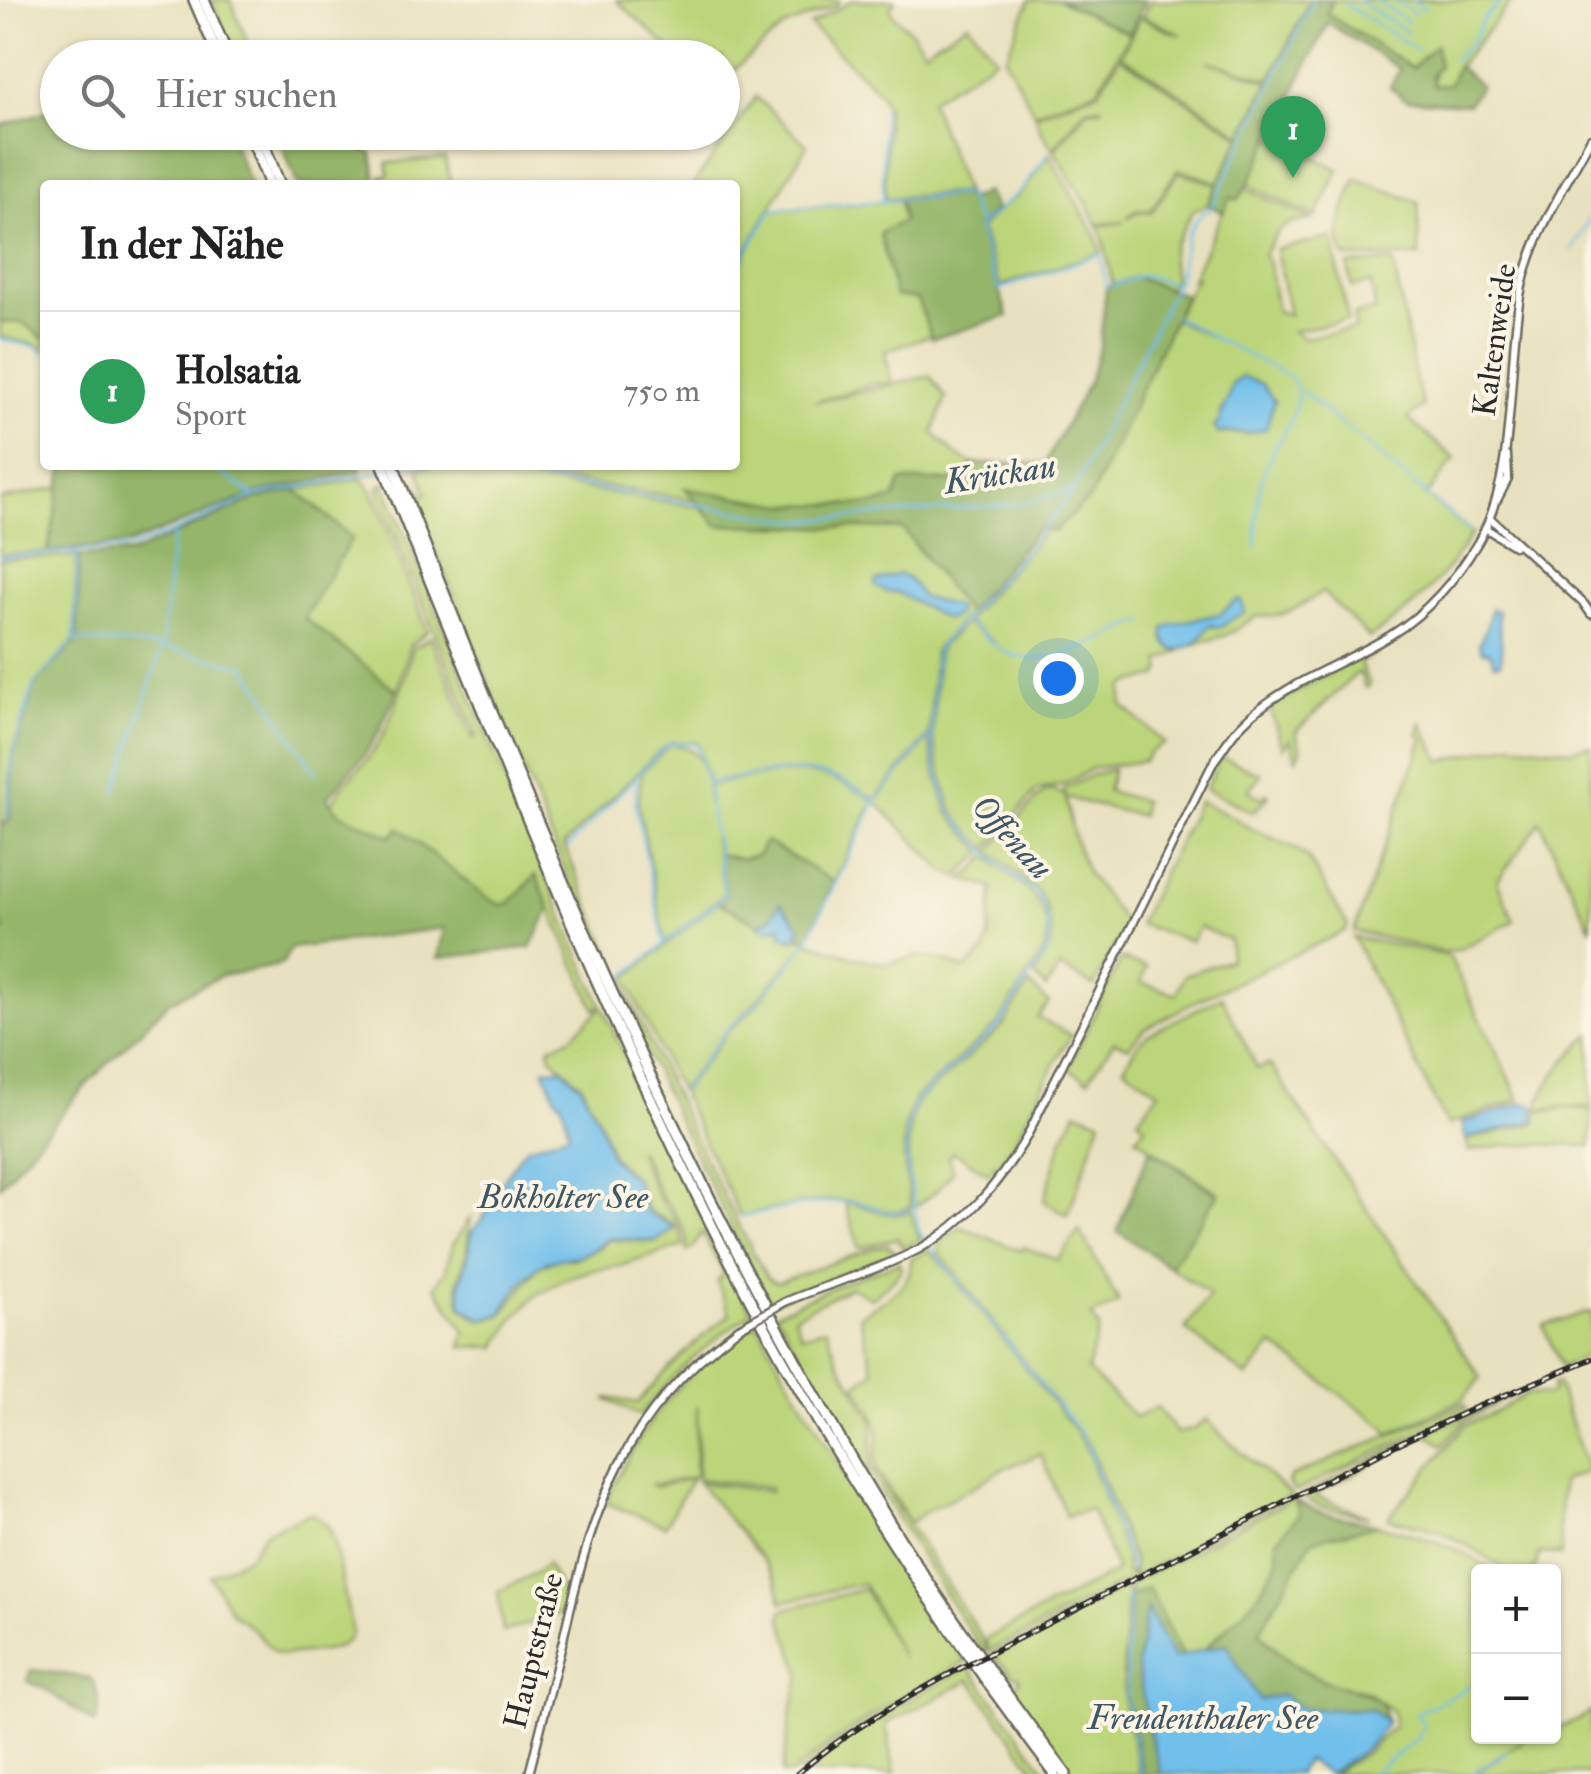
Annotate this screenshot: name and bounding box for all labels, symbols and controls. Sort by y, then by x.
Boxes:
search box [40,40,740,150]
icon: search [75,68,130,123]
text: Hier suchen [155,71,338,119]
pin: 1 [1260,96,1326,178]
text: In der Nähe [80,219,284,271]
street label: Kaltenweide [1464,261,1526,419]
text: Holsatia [175,347,300,395]
text: 1 [107,371,118,411]
text: 750 m [624,371,700,411]
text: Sport [175,395,247,435]
water label: Krückau [939,443,1059,505]
your location [1033,653,1084,704]
water label: Offenau [961,785,1063,889]
water label: Bokholter See [476,1175,649,1219]
map controls [1471,1564,1561,1744]
button: + [1471,1564,1561,1654]
street label: Hauptstraße [495,1569,573,1733]
button: − [1471,1654,1561,1744]
water label: Freudenthaler See [1086,1696,1319,1740]

